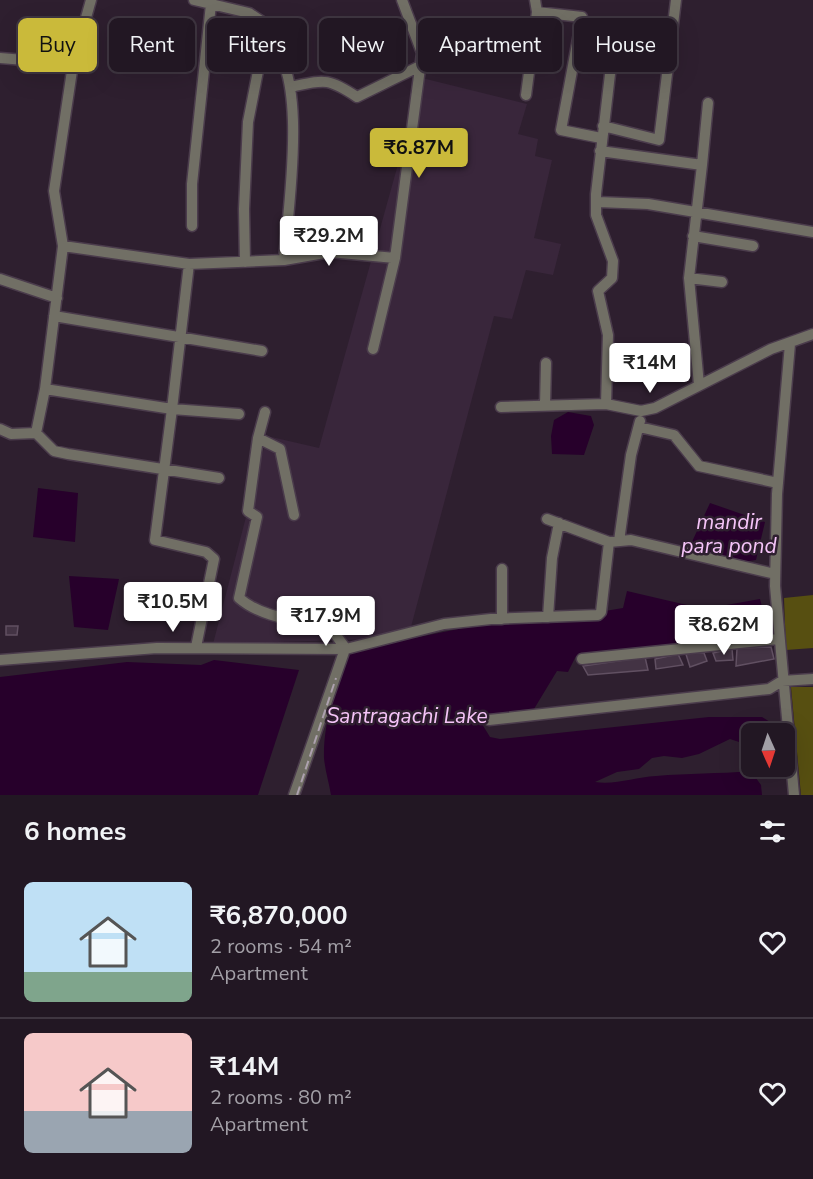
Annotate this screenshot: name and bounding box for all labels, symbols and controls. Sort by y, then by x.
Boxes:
chip: Buy [18,18,97,72]
chip: Rent [109,18,195,72]
chip: Filters [207,18,307,72]
chip: New [319,18,406,72]
chip: Apartment [418,18,562,72]
chip: House [574,18,677,72]
pin: ₹6.87M [370,128,468,179]
text: ₹6.87M [384,134,454,161]
pin: ₹29.2M [280,216,378,267]
text: ₹29.2M [294,222,364,249]
pin: ₹14M [614,343,686,394]
text: ₹14M [623,349,677,376]
water label: mandir para pond [681,508,777,560]
pin: ₹10.5M [124,582,222,633]
text: ₹10.5M [138,588,208,615]
pin: ₹17.9M [277,596,375,647]
text: ₹17.9M [291,602,361,629]
pin: ₹8.62M [675,605,773,656]
text: ₹8.62M [689,611,759,638]
water label: Santragachi Lake [326,702,488,730]
north arrow [741,723,795,777]
map controls [741,723,795,777]
text: 6 homes [24,814,126,849]
icon: filters [756,815,789,848]
text: ₹6,870,000 [210,898,348,933]
icon: home [72,906,144,978]
icon: heart [756,926,789,959]
text: 2 rooms · 54 m² [210,933,352,960]
text: Apartment [210,960,308,987]
text: ₹14M [210,1049,279,1084]
icon: home [72,1057,144,1129]
icon: heart [756,1077,789,1110]
text: 2 rooms · 80 m² [210,1084,352,1111]
text: Apartment [210,1111,308,1138]

